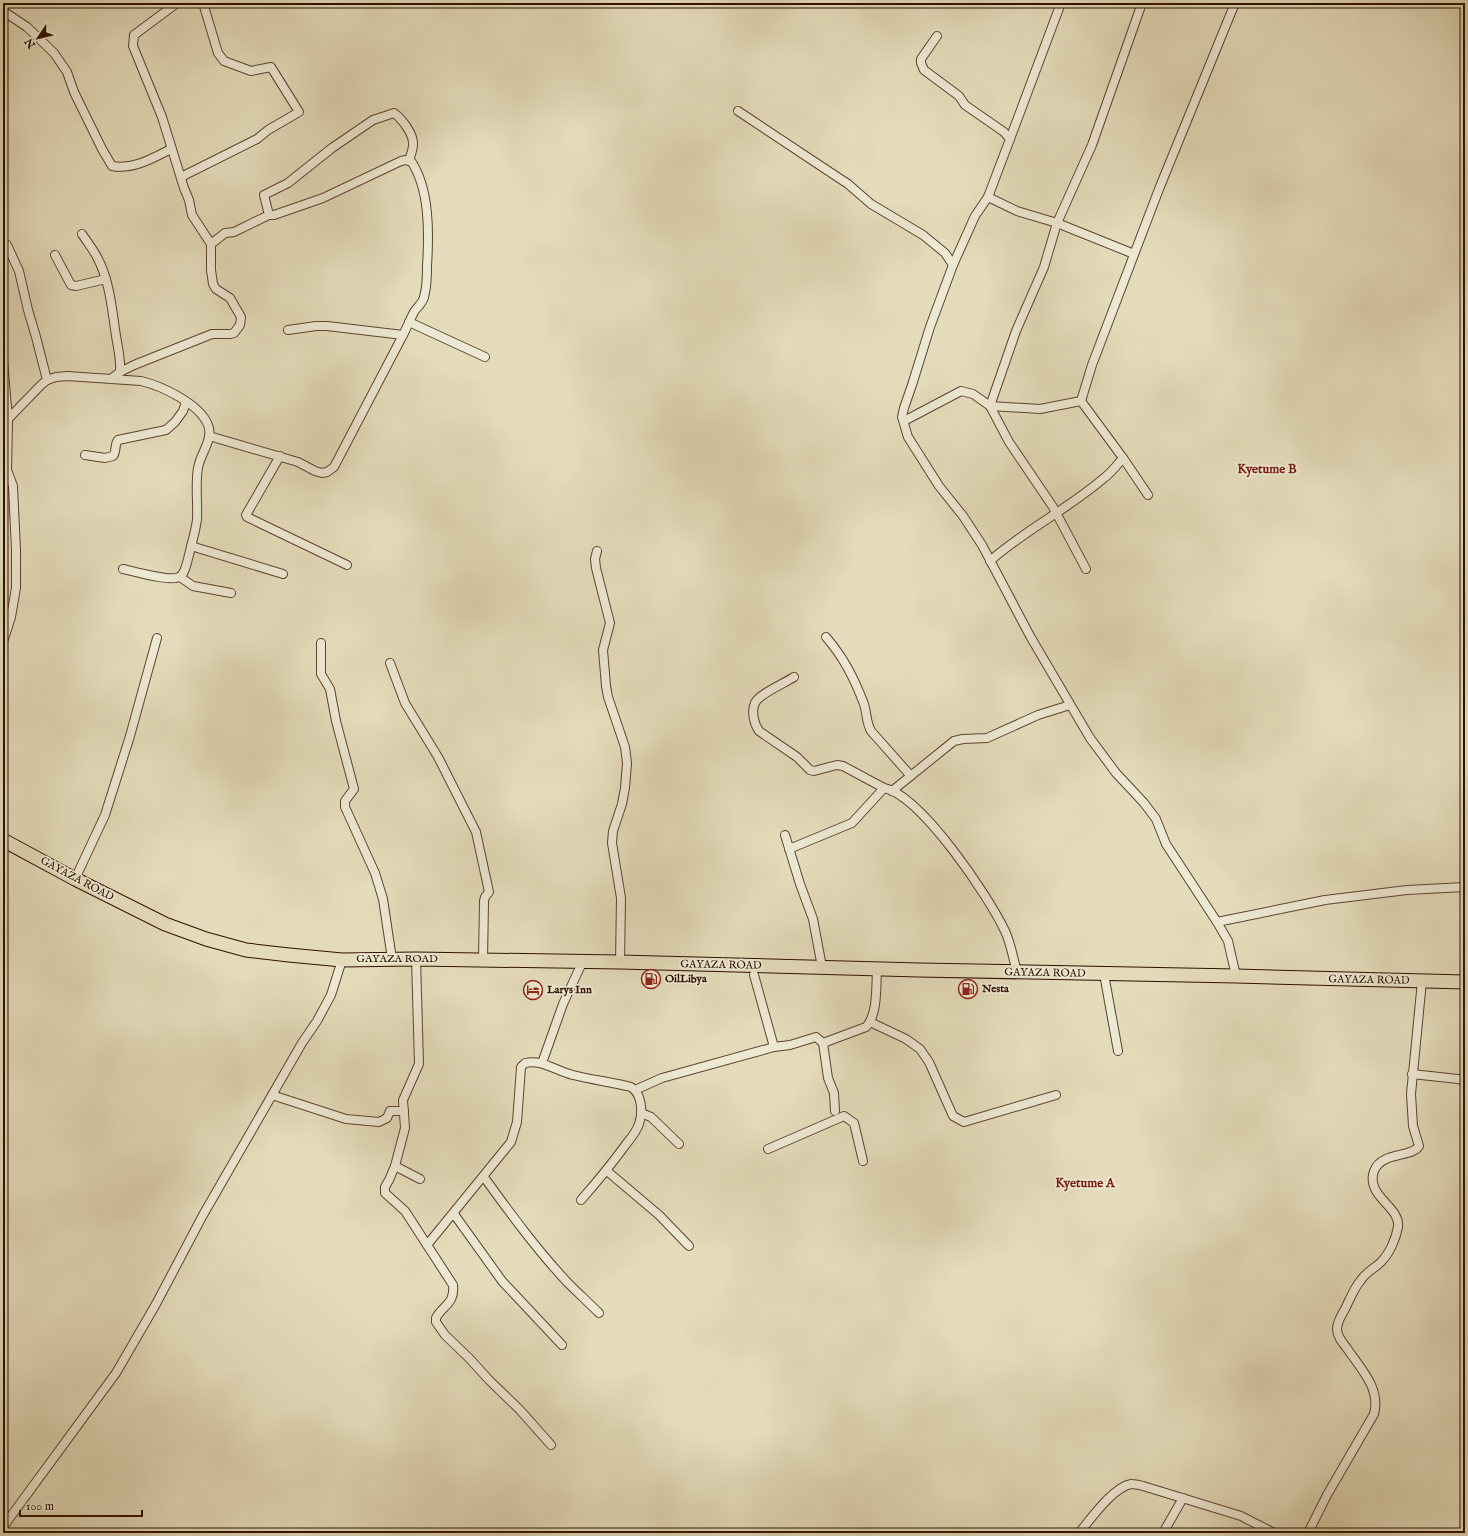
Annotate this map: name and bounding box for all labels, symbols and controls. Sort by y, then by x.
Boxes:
north arrow [18,18,58,58]
text: N [22,35,40,52]
district label: Kyetume B [1237,461,1297,478]
street label: GAYAZA ROAD [38,854,116,904]
street label: GAYAZA ROAD [356,952,438,966]
street label: GAYAZA ROAD [680,957,762,973]
street label: GAYAZA ROAD [1004,965,1086,981]
fuel station icon: OilLibya [640,968,662,990]
place label: OilLibya [665,972,707,986]
street label: GAYAZA ROAD [1328,972,1410,988]
fuel station icon: Nesta [957,978,979,1000]
hotel icon: Larys Inn [522,979,544,1001]
place label: Nesta [981,982,1009,996]
place label: Larys Inn [546,983,592,997]
district label: Kyetume A [1055,1175,1116,1192]
scale bar [20,1492,142,1518]
text: 100 m [26,1499,54,1514]

